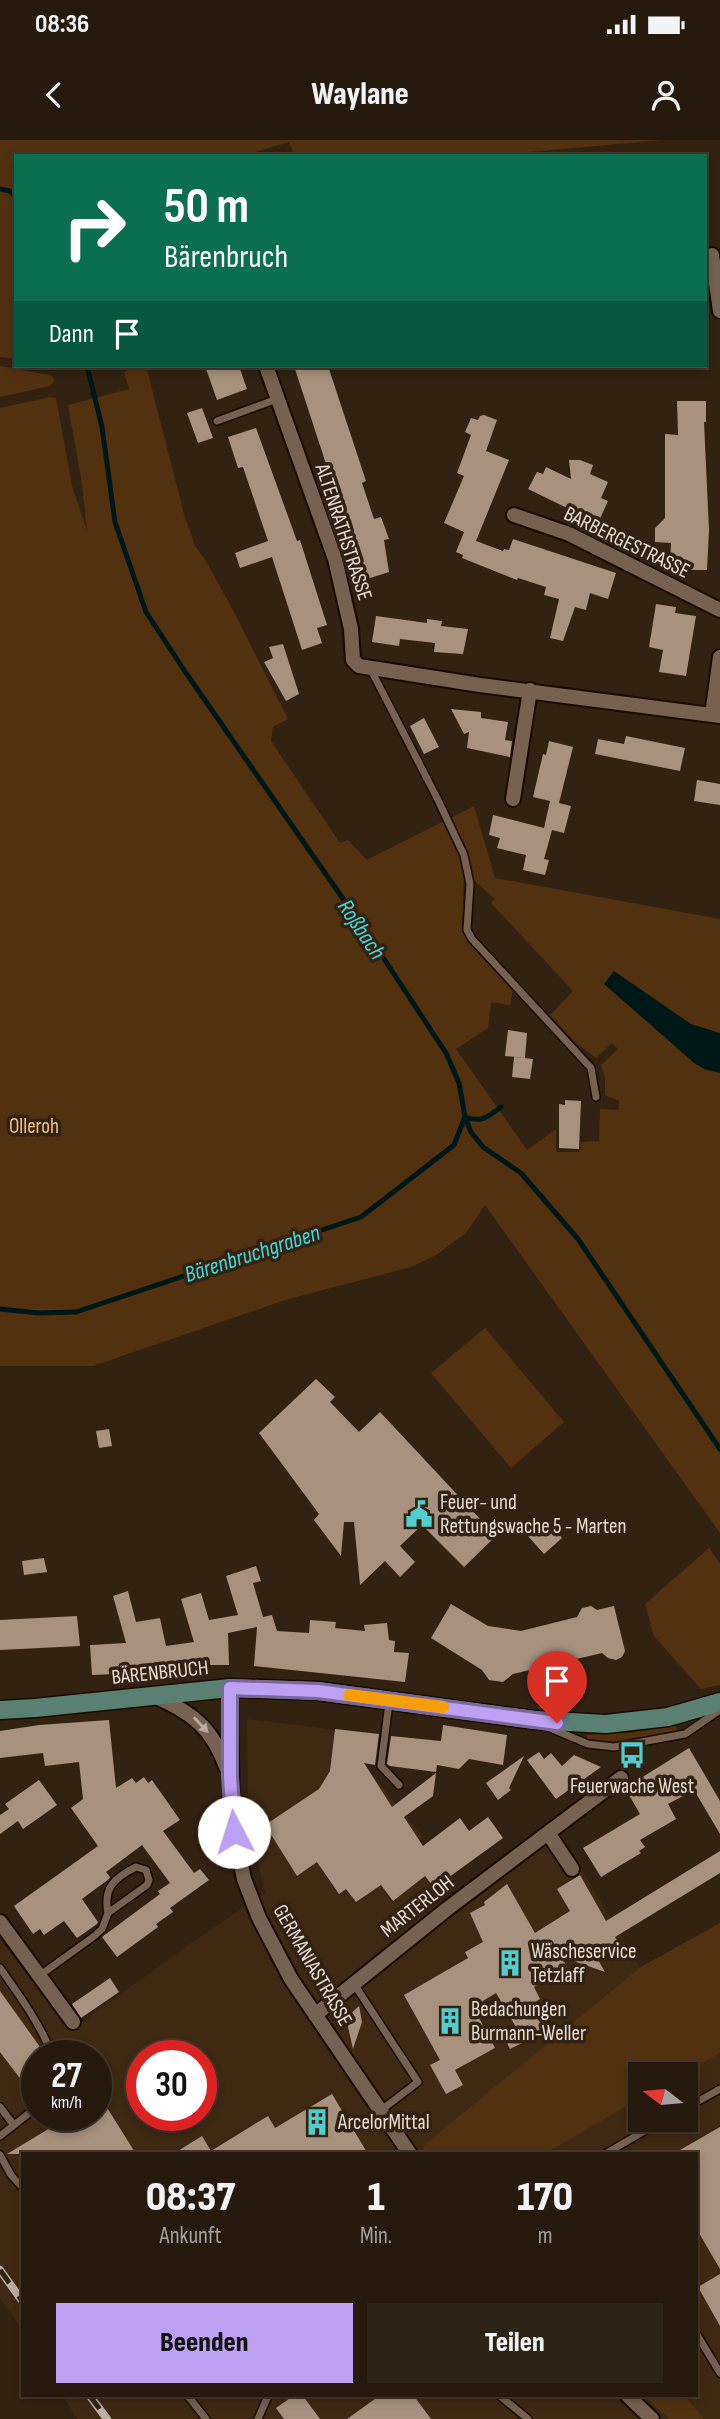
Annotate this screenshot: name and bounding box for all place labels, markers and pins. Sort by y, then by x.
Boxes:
place label: Feuer- und Rettungswache 5 - Marten [440,1490,626,1539]
public building icon: Feuer- und Rettungswache 5 - Marten [404,1499,434,1529]
pin [527,1651,587,1723]
bus stop icon: Feuerwache West [617,1740,647,1770]
place label: Feuerwache West [570,1774,694,1799]
place label: Wäscheservice Tetzlaff [531,1939,637,1988]
building icon: Wäscheservice Tetzlaff [495,1948,525,1978]
place label: Bedachungen Burmann-Weller [471,1997,586,2046]
building icon: Bedachungen Burmann-Weller [435,2006,465,2036]
building icon: ArcelorMittal [302,2107,332,2137]
place label: ArcelorMittal [337,2110,430,2135]

